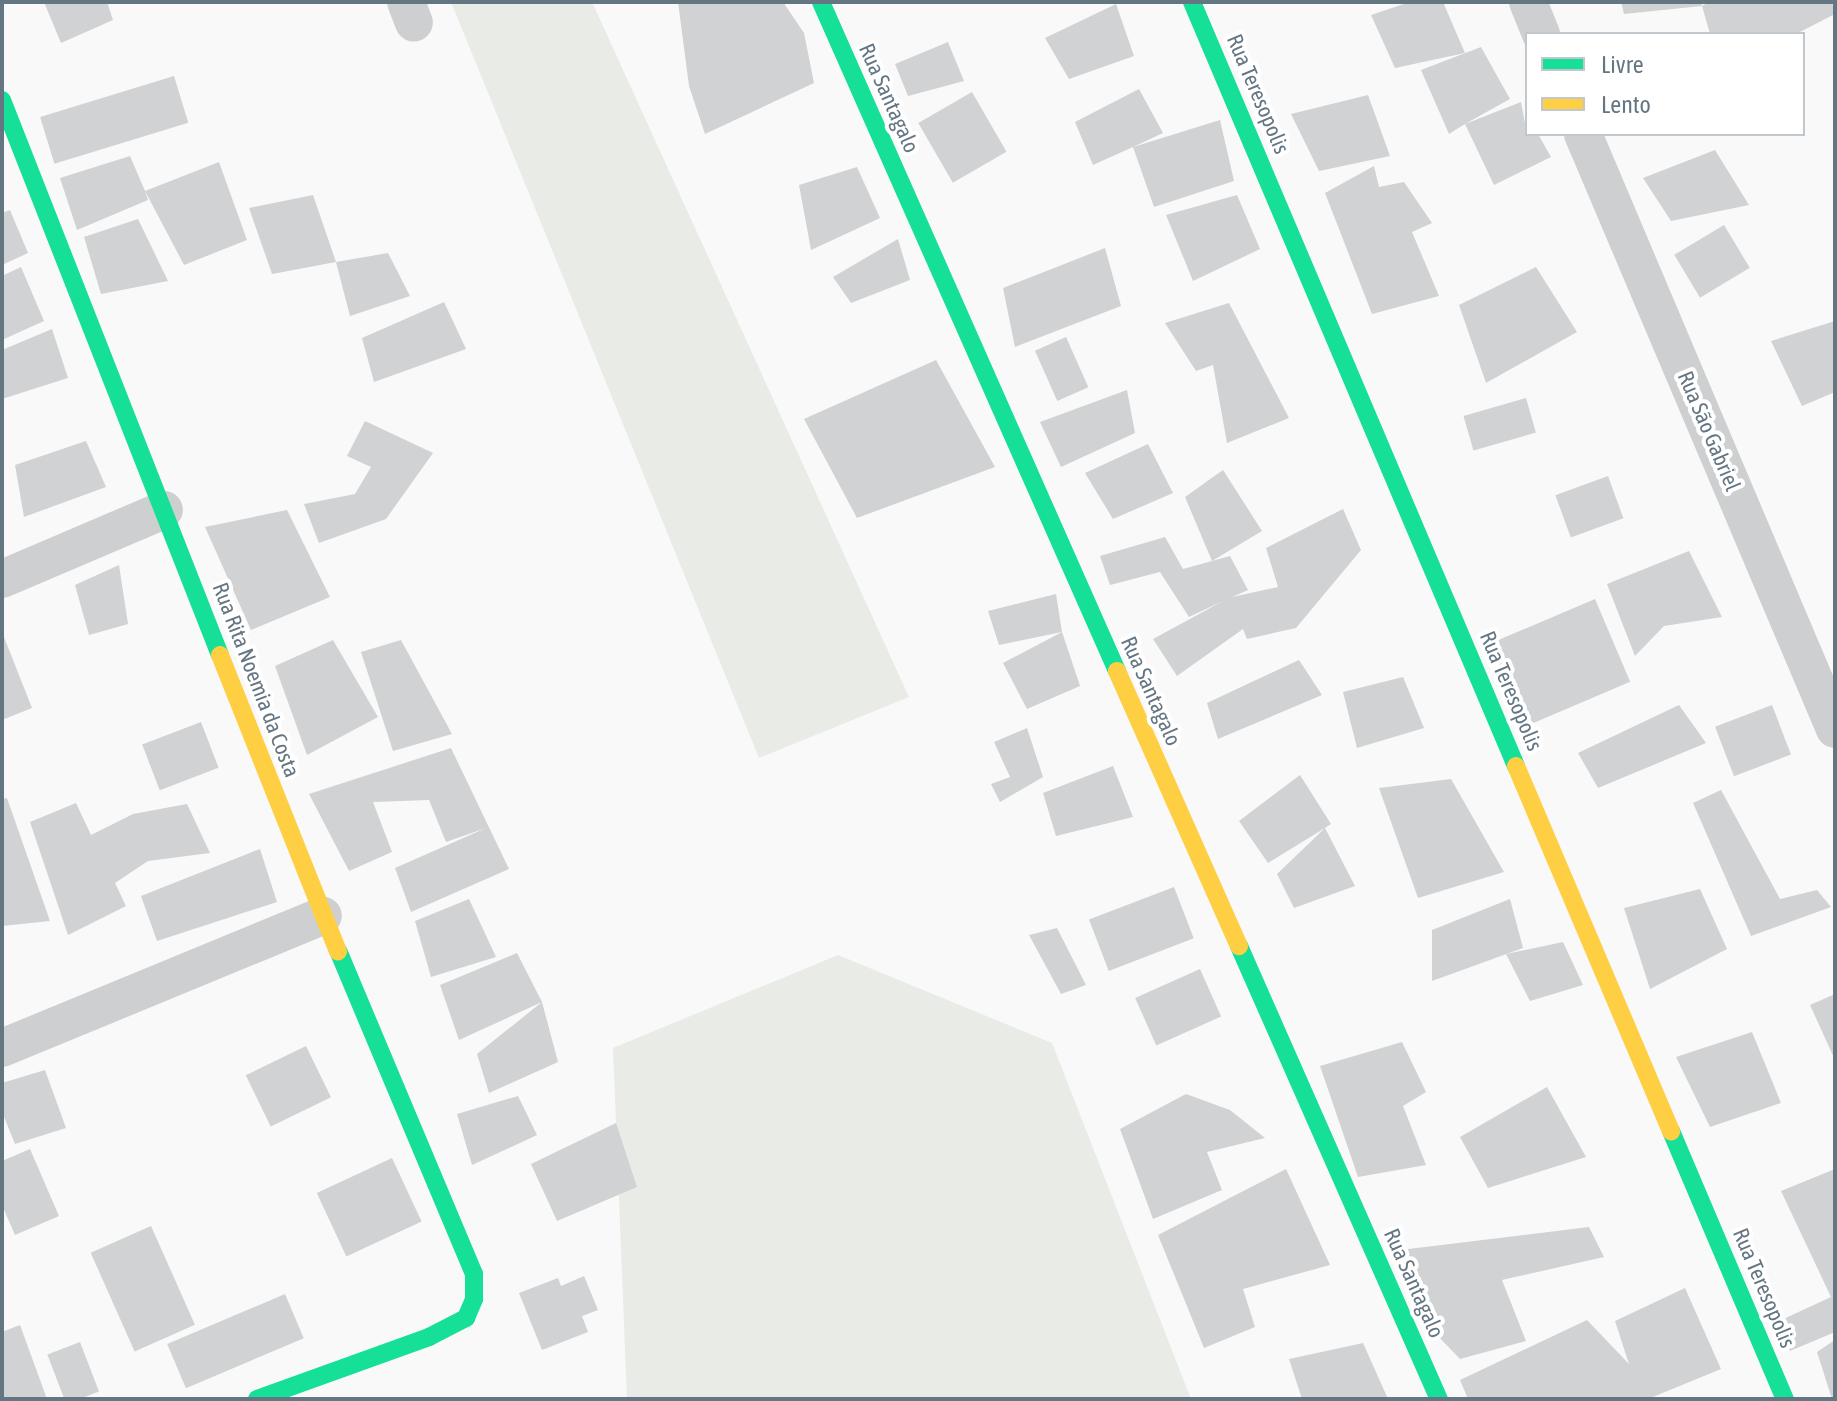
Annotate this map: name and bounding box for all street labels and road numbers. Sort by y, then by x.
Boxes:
street label: Rua Teresopolis [1221,30,1295,158]
street label: Rua Santagalo [853,39,925,157]
street label: Rua São Gabriel [1672,367,1746,495]
street label: Rua Rita Noemia da Costa [207,579,305,781]
street label: Rua Teresopolis [1474,627,1548,755]
street label: Rua Santagalo [1115,632,1187,750]
street label: Rua Santagalo [1378,1224,1450,1342]
street label: Rua Teresopolis [1727,1224,1801,1352]

